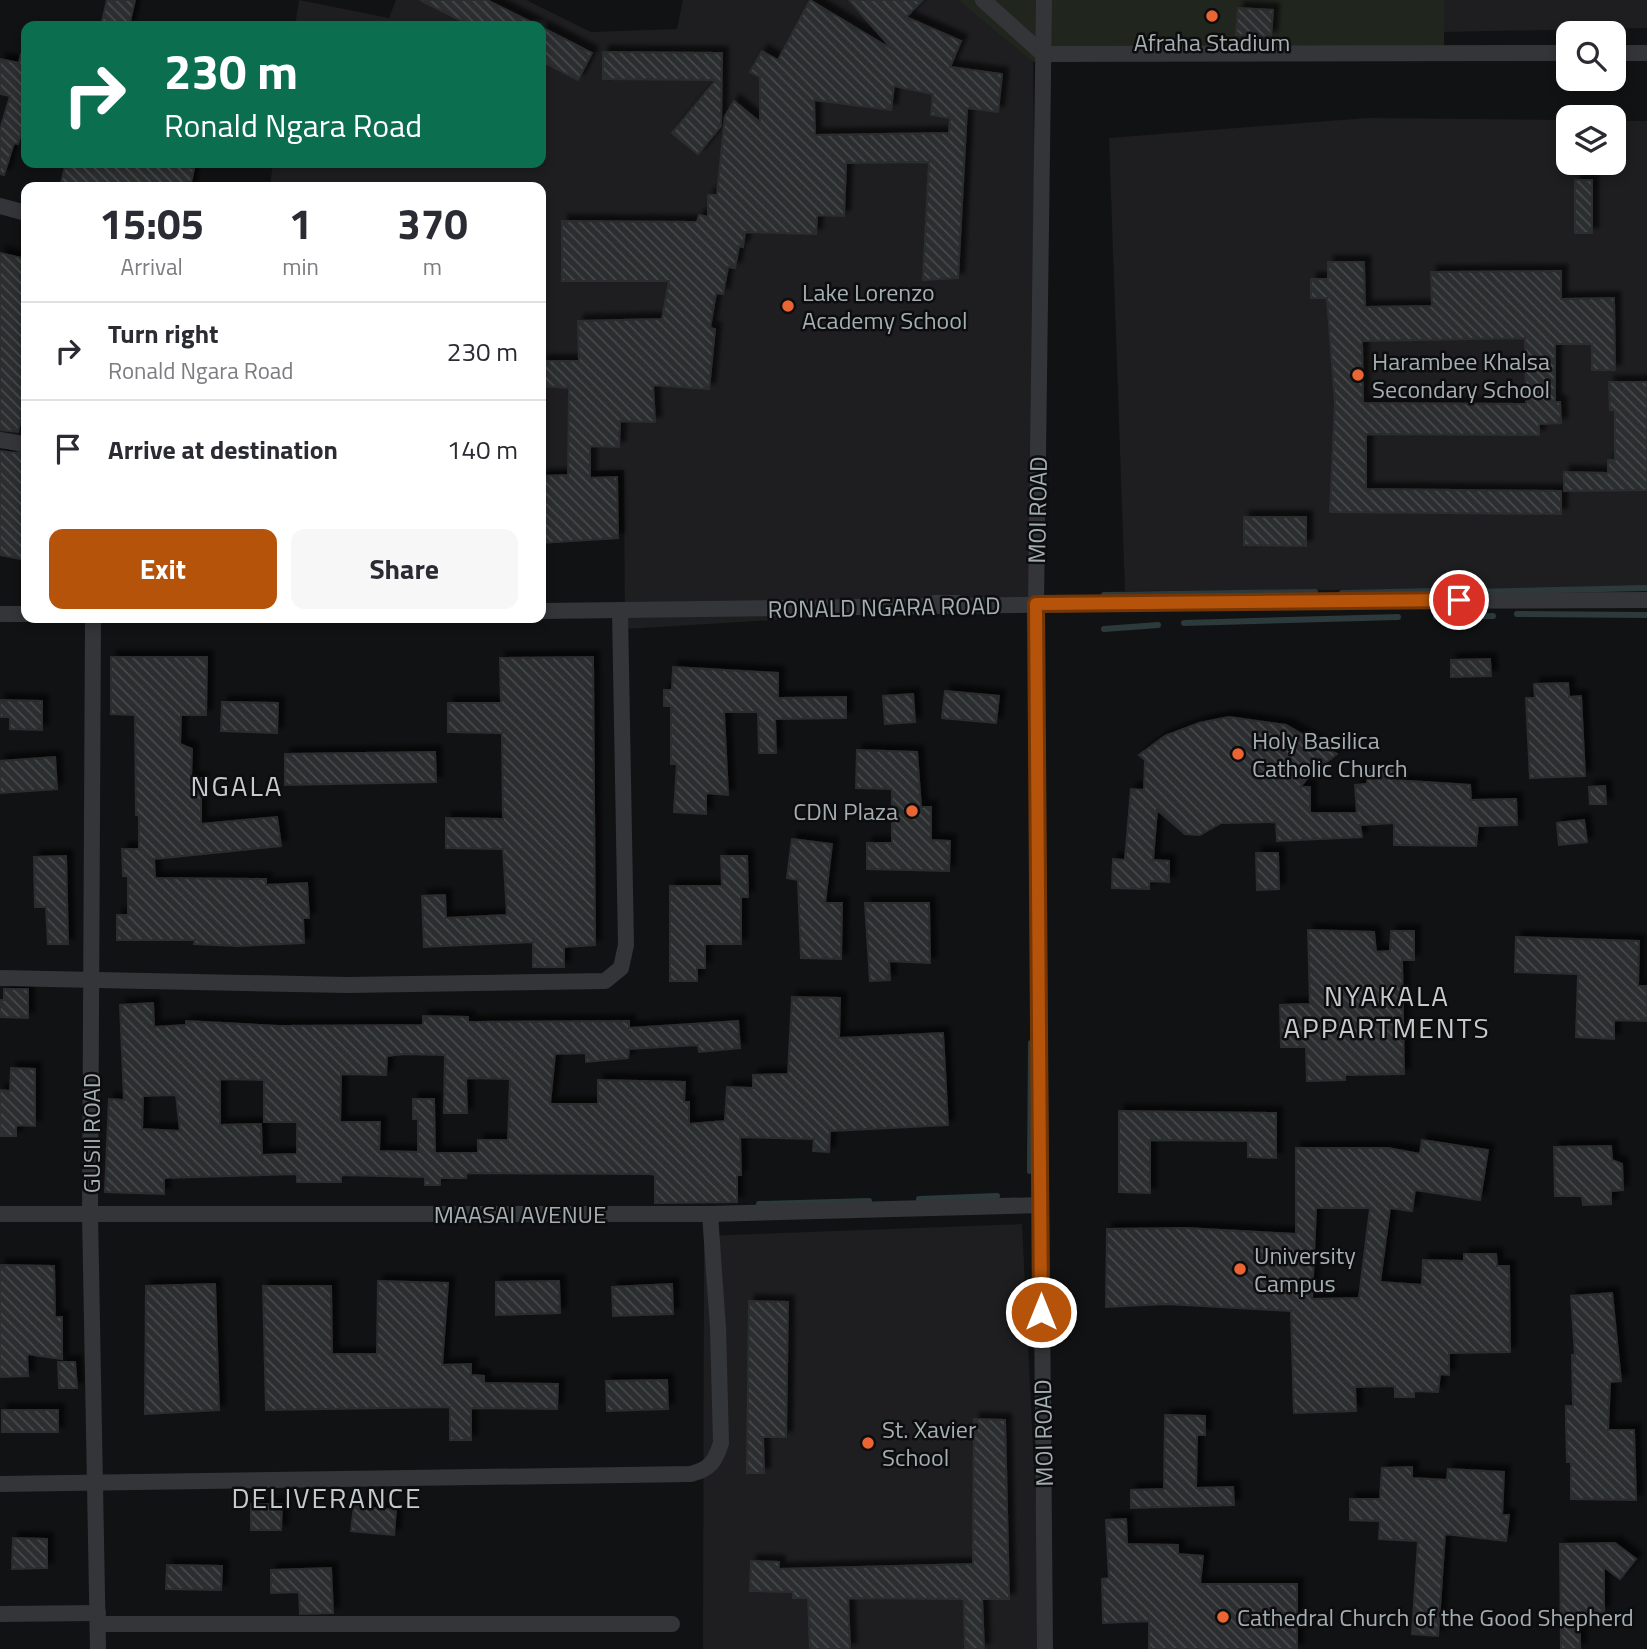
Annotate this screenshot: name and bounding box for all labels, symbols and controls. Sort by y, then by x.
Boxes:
marker: Afraha Stadium [1204,8,1220,24]
map controls [1556,21,1626,175]
button: search [1556,21,1626,91]
place label: Afraha Stadium [1134,24,1290,60]
text: 230 m [164,33,298,108]
icon: right [49,49,140,140]
text: Ronald Ngara Road [164,101,422,149]
button: layers [1556,105,1626,175]
text: 15:05 [99,191,204,255]
text: 1 [289,191,312,255]
text: 370 [397,191,468,255]
text: Arrival [120,249,183,284]
text: min [282,249,319,284]
text: m [423,249,442,284]
place label: Lake Lorenzo Academy School [802,274,968,338]
marker: Lake Lorenzo Academy School [780,298,796,314]
text: Turn right [108,314,219,353]
icon: right [49,332,87,370]
text: 230 m [447,332,518,371]
place label: Harambee Khalsa Secondary School [1372,343,1550,407]
text: Ronald Ngara Road [108,353,294,388]
marker: Harambee Khalsa Secondary School [1350,367,1366,383]
icon: arrive [49,430,87,468]
text: Arrive at destination [108,430,338,469]
text: 140 m [447,430,518,469]
street label: MOI ROAD [1018,456,1056,564]
button: Exit [49,529,277,609]
button: Share [291,529,518,609]
pin [1429,570,1489,630]
icon: arrive [1440,581,1478,619]
street label: RONALD NGARA ROAD [767,587,1001,627]
place label: Holy Basilica Catholic Church [1252,722,1408,786]
marker: Holy Basilica Catholic Church [1230,746,1246,762]
district label: NGALA [191,764,283,807]
place label: CDN Plaza [793,793,898,829]
marker: CDN Plaza [904,803,920,819]
district label: NYAKALA APPARTMENTS [1283,974,1491,1049]
street label: GUSII ROAD [73,1073,109,1193]
street label: MAASAI AVENUE [434,1196,606,1232]
place label: University Campus [1254,1237,1356,1301]
marker: University Campus [1232,1261,1248,1277]
position arrow [1004,1275,1078,1349]
street label: MOI ROAD [1024,1379,1062,1487]
place label: St. Xavier School [882,1411,976,1475]
marker: St. Xavier School [860,1435,876,1451]
district label: DELIVERANCE [231,1476,423,1519]
place label: Cathedral Church of the Good Shepherd [1237,1599,1634,1635]
marker: Cathedral Church of the Good Shepherd [1215,1609,1231,1625]

